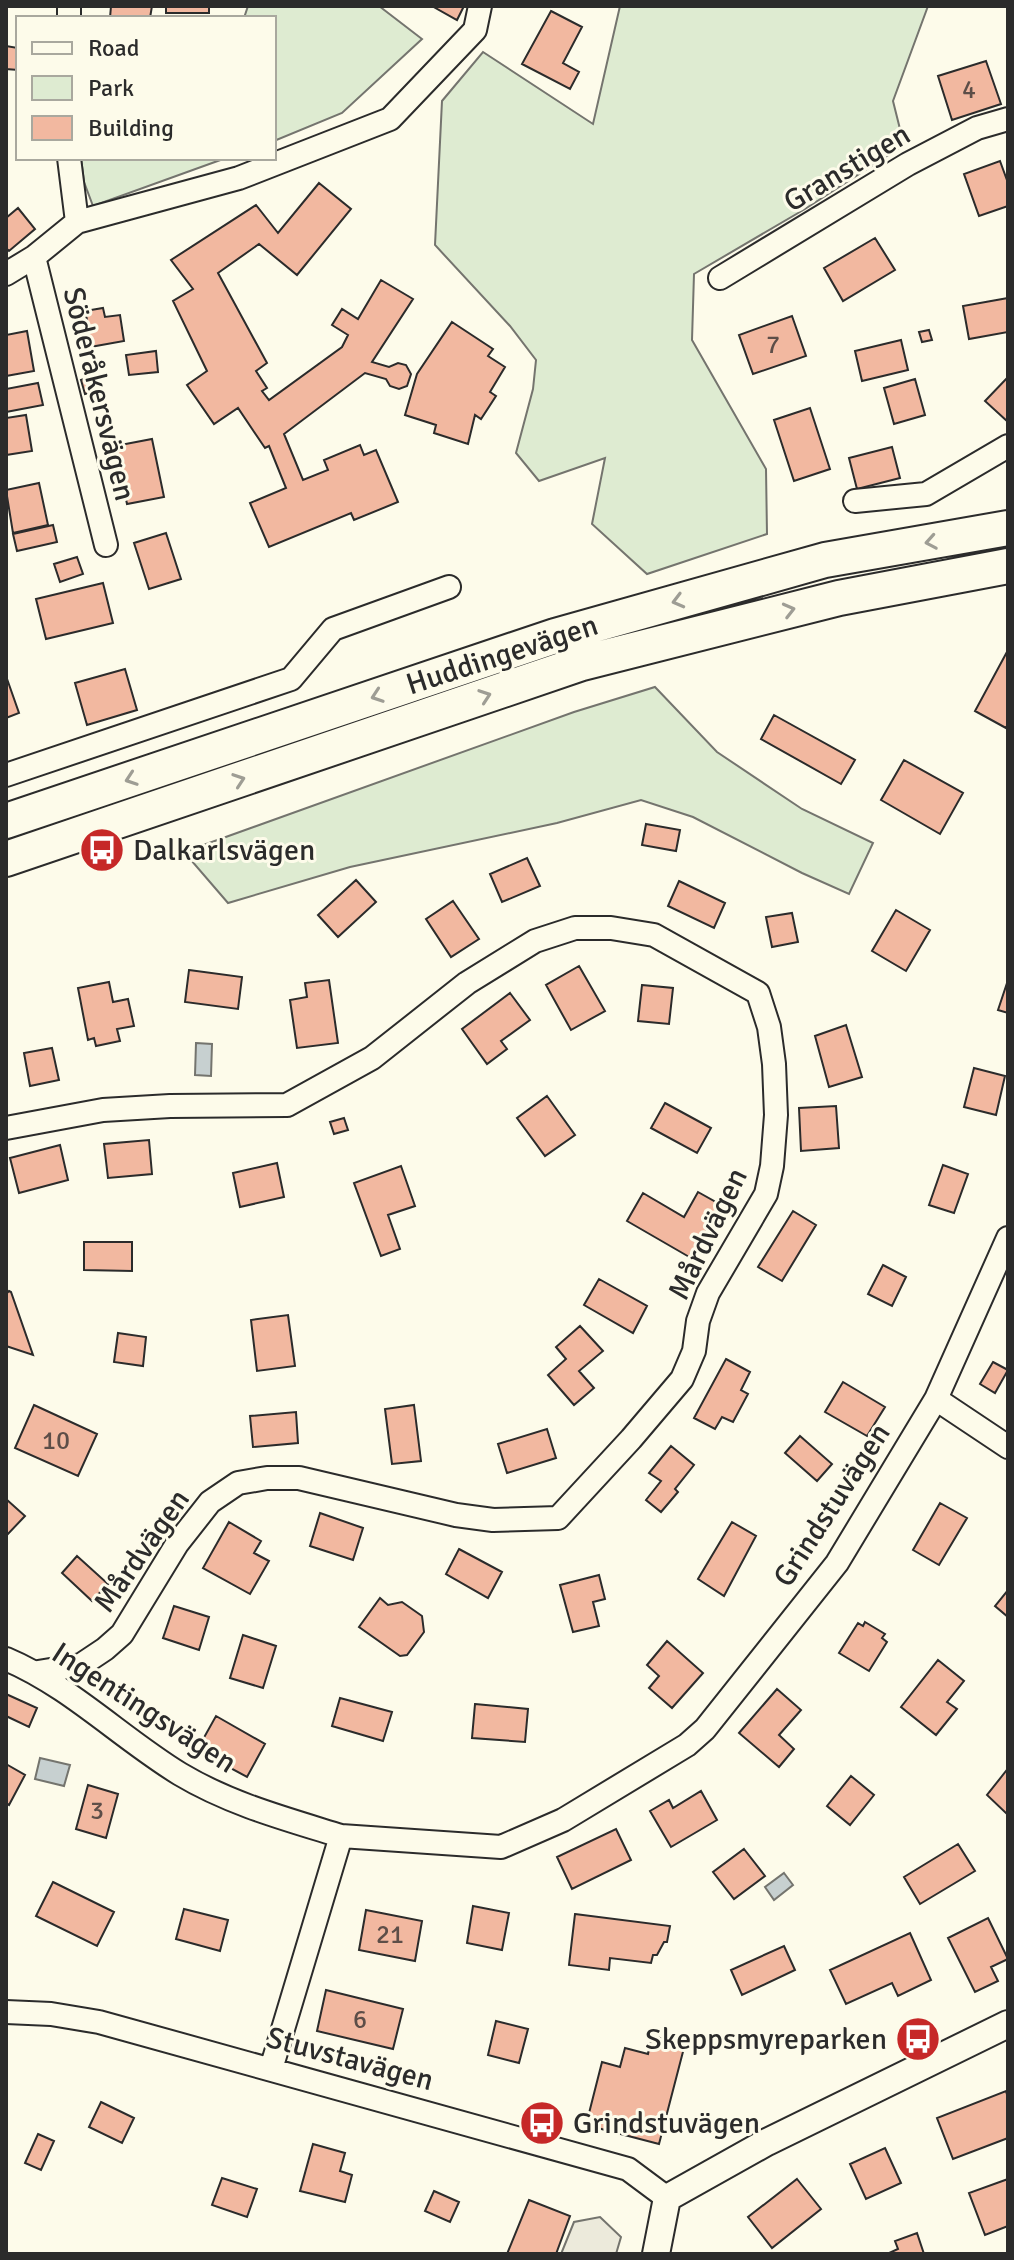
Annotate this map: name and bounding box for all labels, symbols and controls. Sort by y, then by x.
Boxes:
legend [16,16,276,160]
text: Road [88,33,139,63]
text: Park [88,73,134,103]
house number: 4 [962,74,976,106]
text: Building [88,113,174,143]
street label: Granstigen [777,116,917,220]
street label: Söderåkersvägen [55,283,143,505]
house number: 7 [766,329,780,361]
one-way arrow [924,532,938,549]
one-way arrow [672,591,686,608]
one-way arrow [781,603,795,620]
street label: Huddingevägen [402,607,602,703]
one-way arrow [371,687,385,703]
one-way arrow [477,690,491,706]
one-way arrow [124,770,138,786]
one-way arrow [231,773,245,789]
bus stop icon: Dalkarlsvägen [78,826,126,874]
place label: Dalkarlsvägen [133,832,315,869]
street label: Mårdvägen [660,1162,756,1306]
street label: Grindstuvägen [766,1416,898,1594]
house number: 10 [42,1425,70,1457]
street label: Mårdvägen [86,1482,198,1620]
street label: Ingentingsvägen [45,1635,243,1781]
house number: 3 [90,1795,104,1827]
house number: 21 [376,1919,404,1951]
house number: 6 [353,2004,367,2036]
bus stop icon: Skeppsmyreparken [894,2015,942,2063]
street label: Stuvstavägen [262,2019,438,2099]
place label: Skeppsmyreparken [645,2021,887,2058]
bus stop icon: Grindstuvägen [518,2099,566,2147]
place label: Grindstuvägen [573,2105,760,2142]

